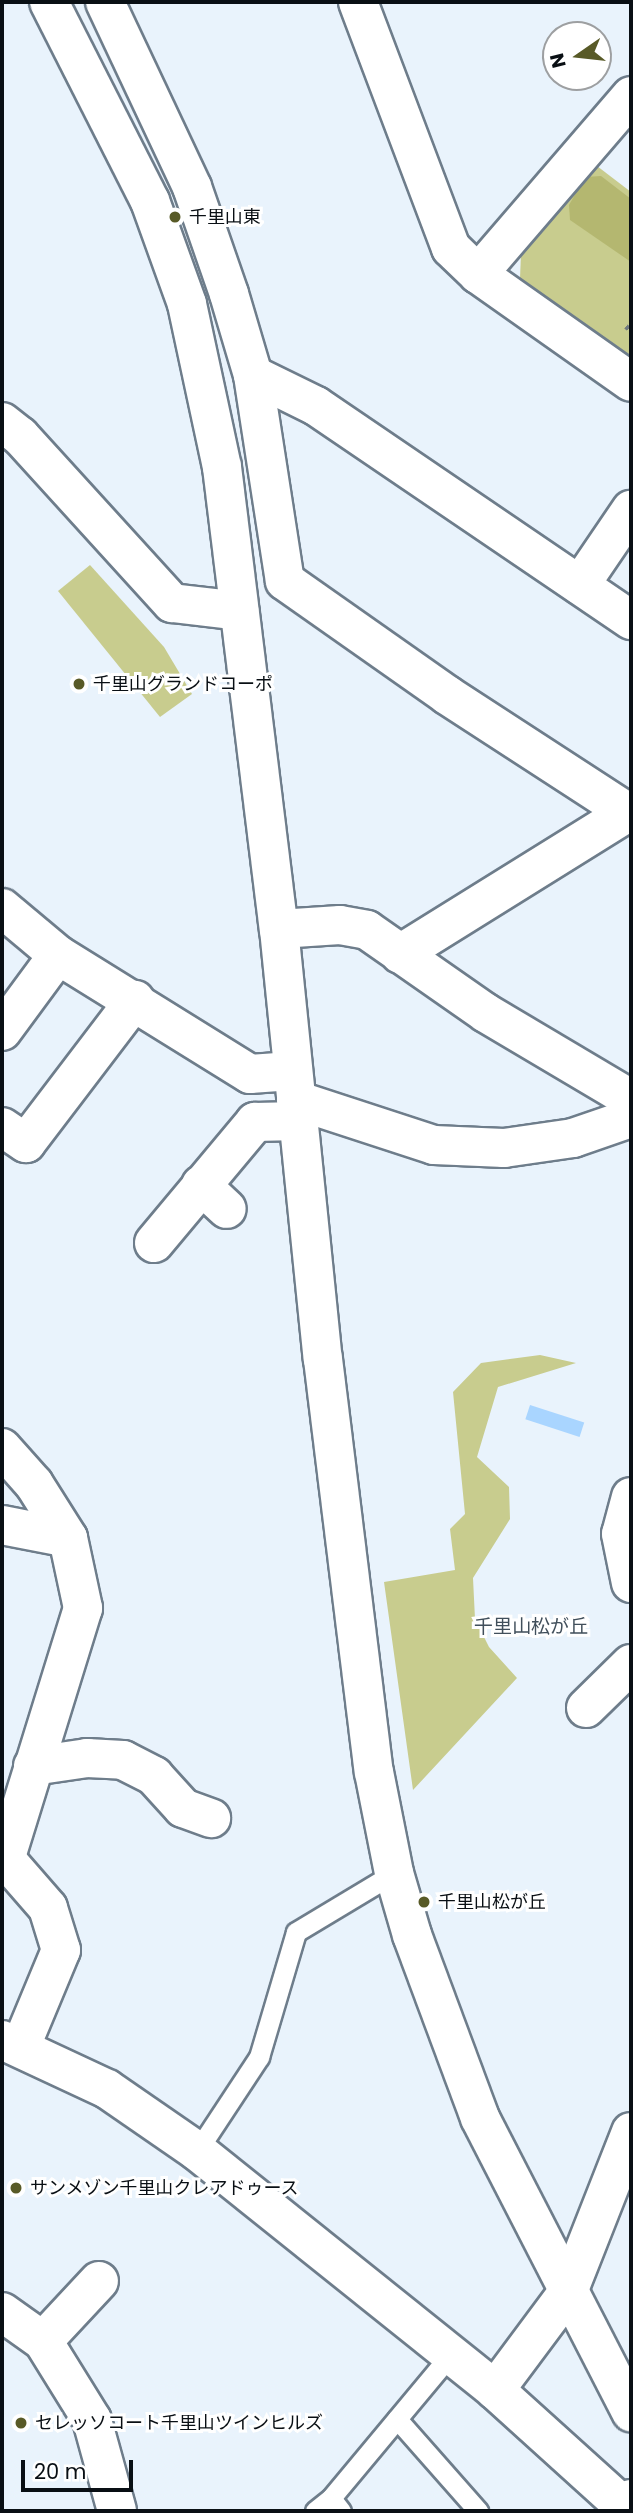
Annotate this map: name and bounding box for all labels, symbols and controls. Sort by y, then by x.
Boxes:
north arrow [542,21,612,91]
text: N [543,51,573,71]
place label: 千里山東 [189,206,261,228]
marker: 千里山東 [167,209,183,225]
place label: 千里山グランドコーポ [93,673,273,695]
marker: 千里山グランドコーポ [71,676,87,692]
district label: 千里山松が丘 [474,1616,588,1638]
place label: 千里山松が丘 [438,1891,546,1913]
marker: 千里山松が丘 [416,1894,432,1910]
place label: サンメゾン千里山クレアドゥース [30,2177,300,2199]
marker: サンメゾン千里山クレアドゥース [8,2180,24,2196]
place label: セレッソコート千里山ツインヒルズ [35,2412,323,2434]
marker: セレッソコート千里山ツインヒルズ [13,2415,29,2431]
scale bar [24,2446,136,2490]
text: 20 m [34,2457,87,2486]

